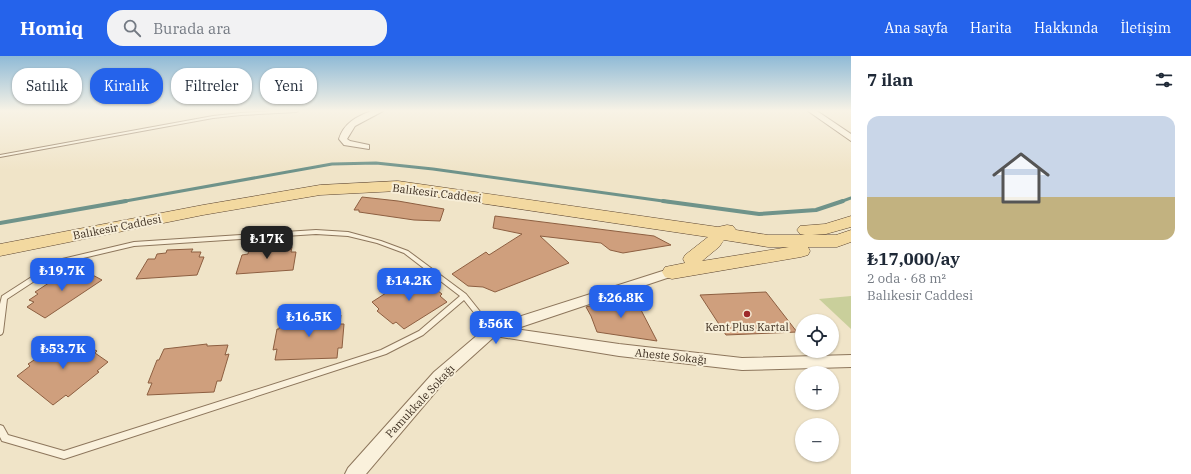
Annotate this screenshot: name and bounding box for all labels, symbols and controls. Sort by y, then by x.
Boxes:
search box [107,10,387,46]
text: Homiq [20,16,83,40]
icon: search [121,17,143,39]
text: Burada ara [153,19,231,38]
text: Ana sayfa [884,19,948,37]
text: Harita [970,19,1012,37]
text: Hakkında [1034,19,1099,37]
text: İletişim [1121,19,1171,37]
chip: Satılık [12,68,82,104]
chip: Kiralık [90,68,163,104]
chip: Filtreler [171,68,252,104]
chip: Yeni [260,68,317,104]
text: 7 ilan [867,69,913,91]
icon: filters [1153,69,1175,91]
icon: home [985,142,1057,214]
street label: Balıkesir Caddesi [392,181,483,205]
street label: Balıkesir Caddesi [72,211,163,242]
pin: ₺17K [243,226,291,260]
text: ₺17K [250,230,284,247]
text: ₺17,000/ay [867,248,960,270]
pin: ₺19.7K [29,258,95,292]
text: ₺19.7K [39,262,85,279]
pin: ₺14.2K [376,268,442,302]
text: 2 oda · 68 m² [867,270,946,287]
text: ₺14.2K [386,272,432,289]
pin: ₺26.8K [588,285,654,319]
text: Balıkesir Caddesi [867,287,973,304]
text: ₺26.8K [598,289,644,306]
pin: ₺16.5K [276,304,342,338]
text: ₺16.5K [286,308,332,325]
marker: Kent Plus Kartal [742,309,752,319]
pin: ₺56K [472,311,520,345]
map controls [795,314,839,462]
button: locate [795,314,839,358]
text: ₺56K [479,315,513,332]
place label: Kent Plus Kartal [705,320,789,334]
pin: ₺53.7K [30,336,96,370]
text: ₺53.7K [40,340,86,357]
street label: Aheste Sokağı [634,345,708,367]
street label: Pamukkale Sokağı [382,361,458,441]
button: + [795,366,839,410]
button: − [795,418,839,462]

